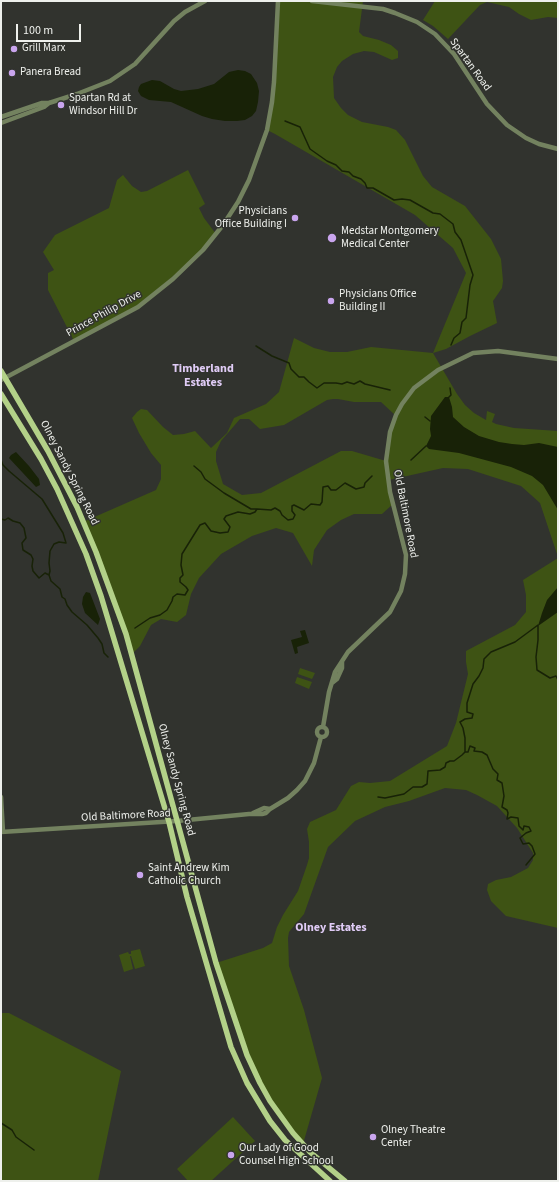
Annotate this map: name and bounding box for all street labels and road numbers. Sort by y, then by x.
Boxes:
street label: Spartan Road [446,36,494,94]
street label: Prince Philip Drive [64,288,144,340]
street label: Olney Sandy Spring Road [37,418,101,528]
street label: Old Baltimore Road [390,469,420,559]
street label: Olney Sandy Spring Road [155,722,197,838]
street label: Old Baltimore Road [81,807,171,825]

